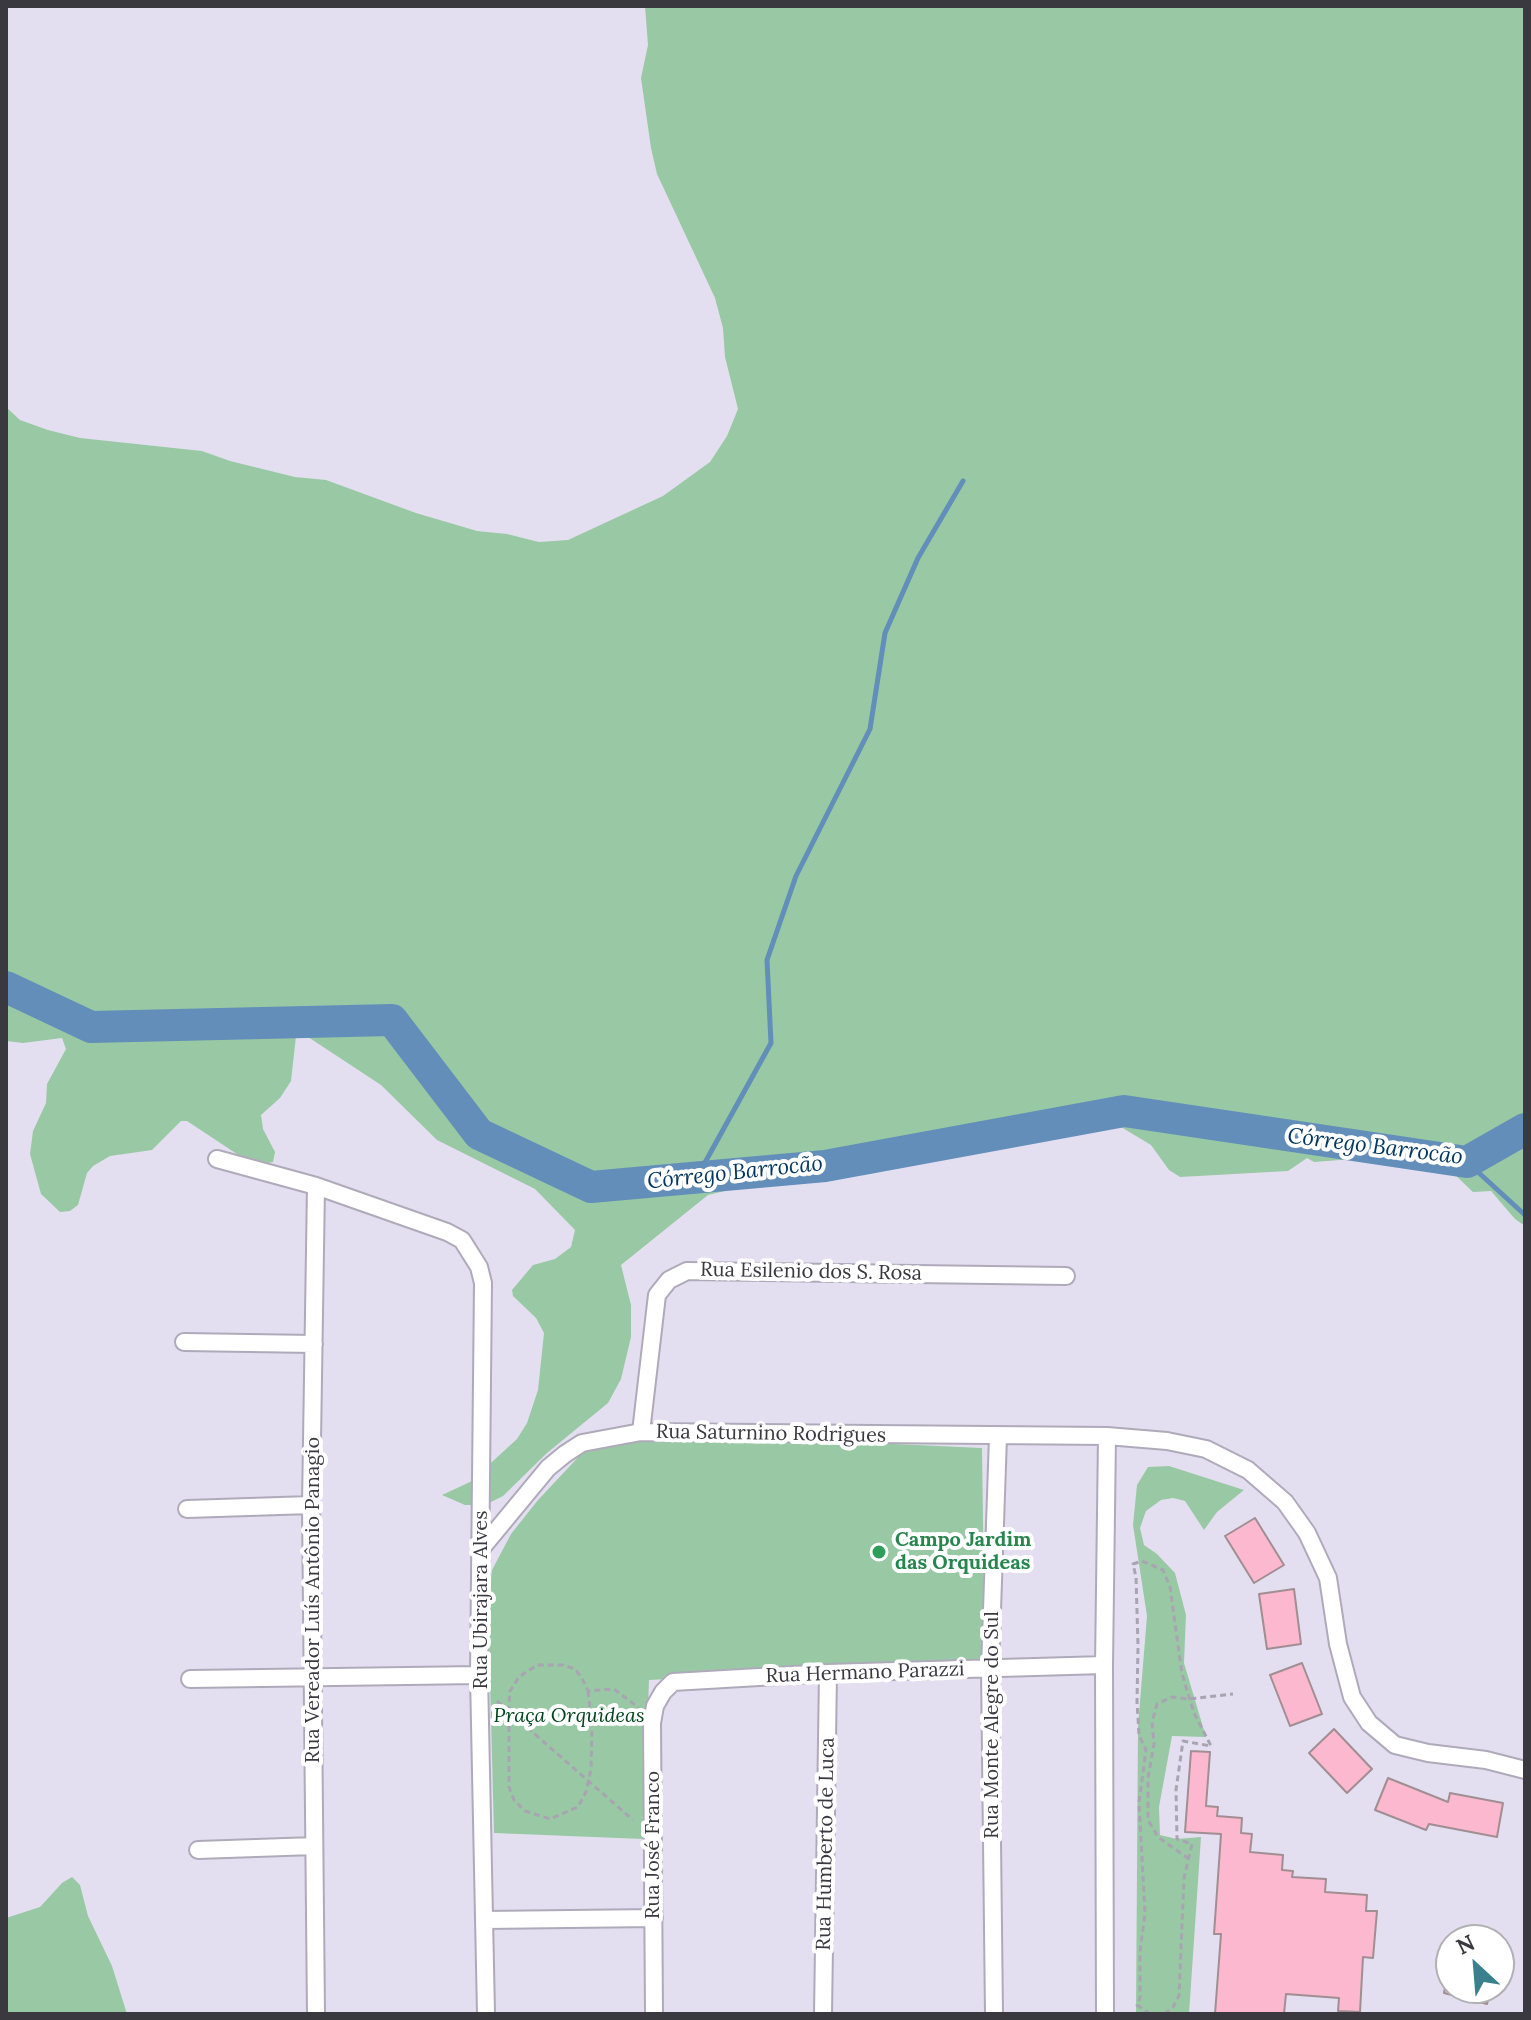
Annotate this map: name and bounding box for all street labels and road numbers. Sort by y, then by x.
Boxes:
street label: Rua Esilenio dos S. Rosa [700,1258,922,1286]
street label: Rua Saturnino Rodrigues [656,1420,886,1448]
street label: Rua Vereador Luís Antônio Panagio [301,1437,325,1763]
street label: Rua Ubirajara Alves [469,1511,493,1689]
street label: Rua Monte Alegre do Sul [980,1611,1004,1839]
street label: Rua Hermano Parazzi [765,1658,965,1688]
street label: Rua Humberto de Luca [812,1737,840,1951]
street label: Rua José Franco [641,1771,665,1919]

